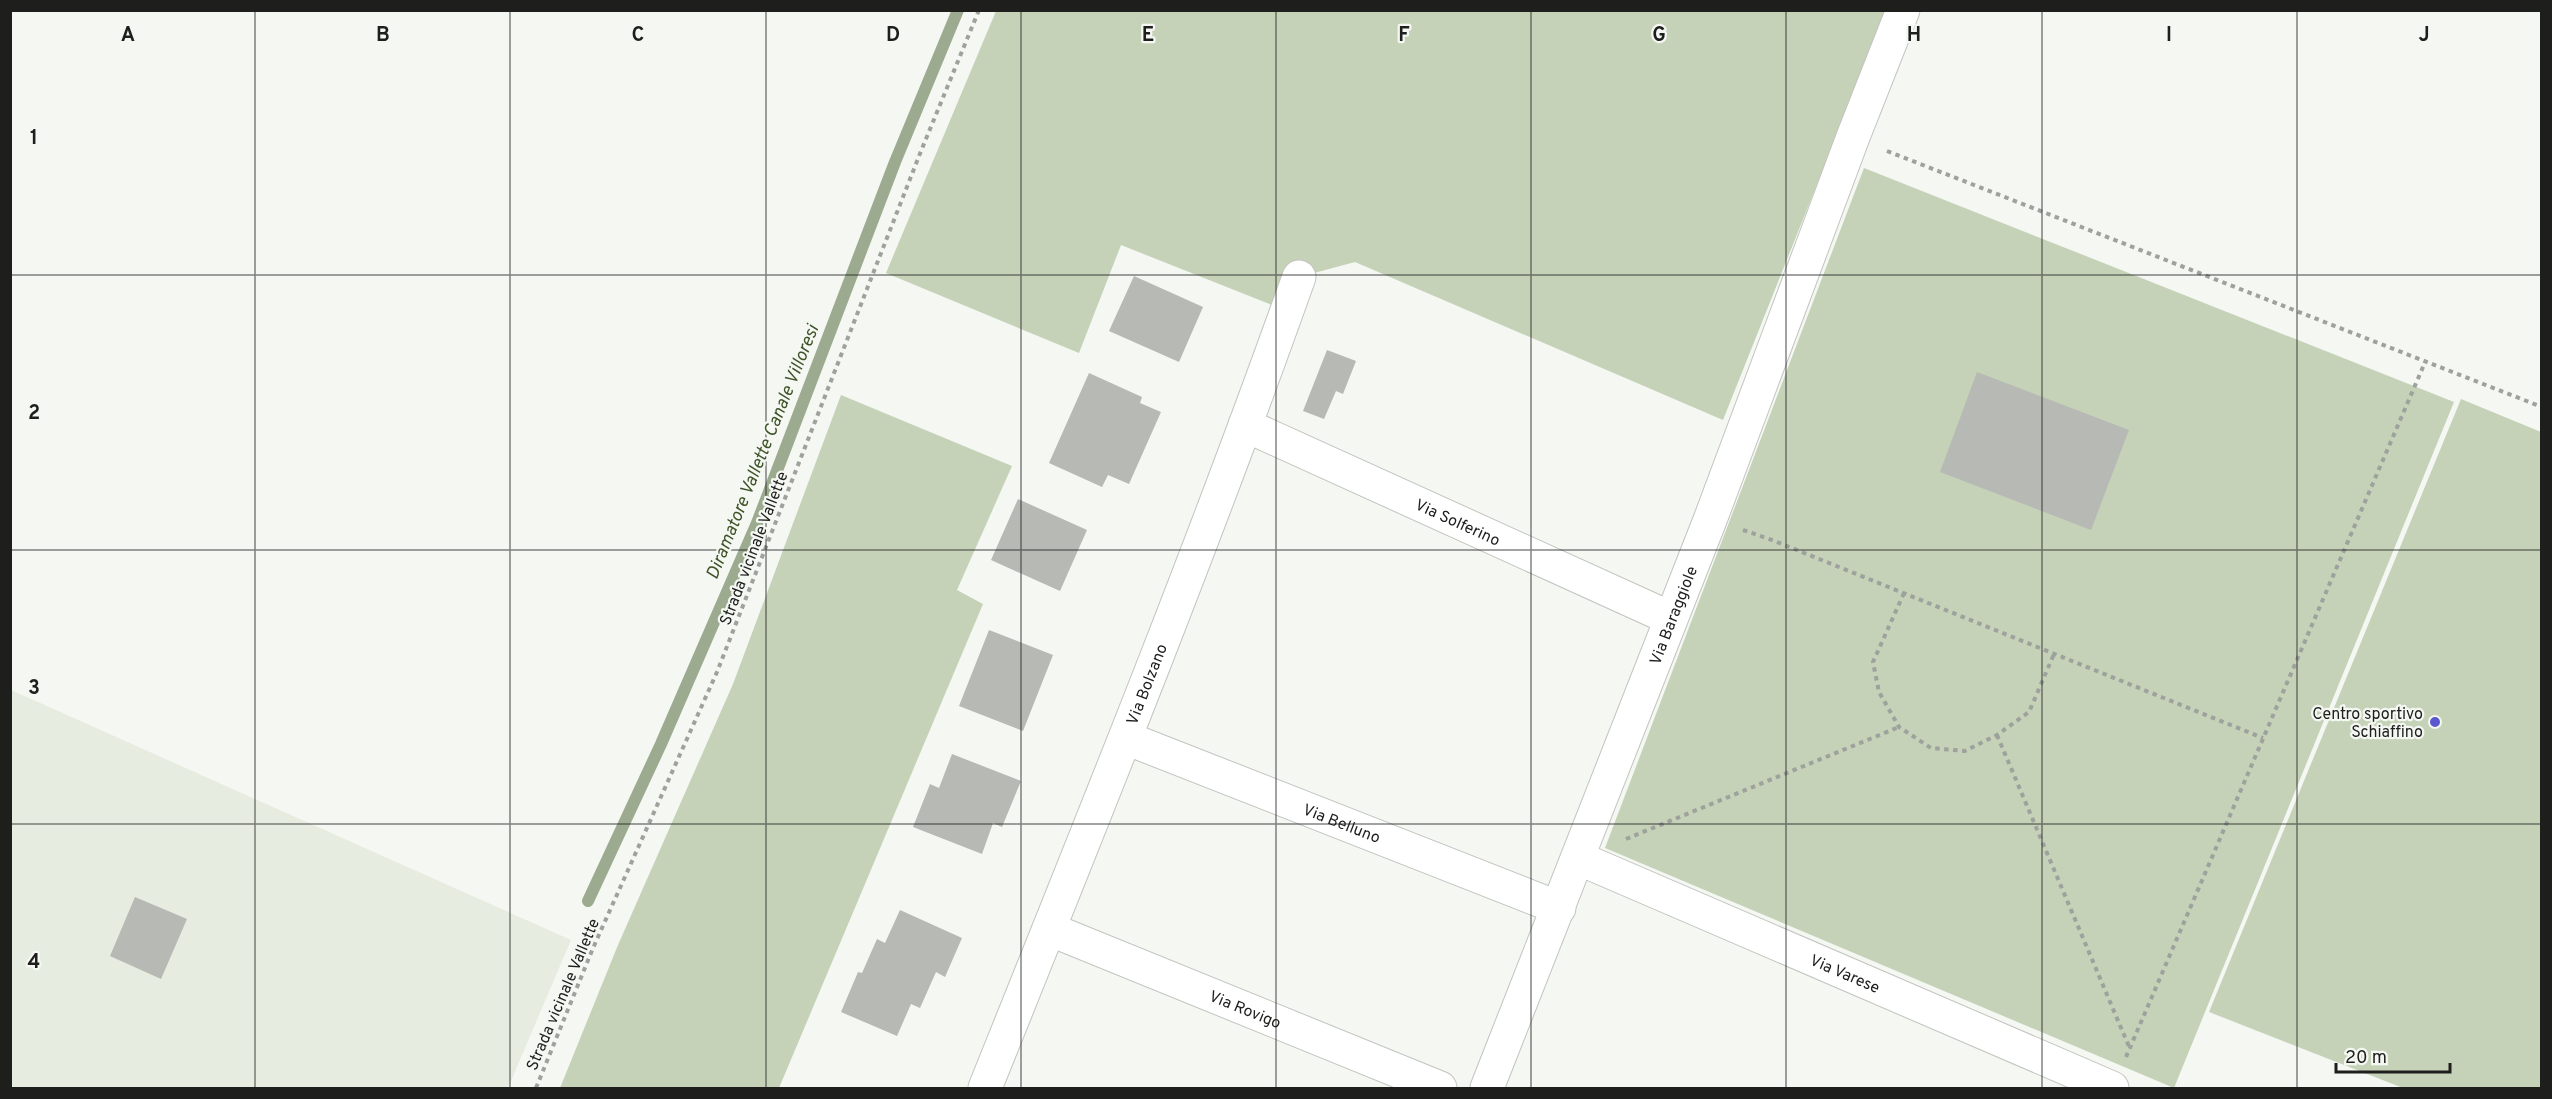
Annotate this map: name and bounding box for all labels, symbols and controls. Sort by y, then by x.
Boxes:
text: A [121,23,135,49]
text: B [376,23,390,49]
text: C [632,23,644,49]
text: D [886,23,900,49]
text: E [1142,23,1154,49]
text: F [1398,23,1410,49]
text: G [1652,23,1666,49]
text: H [1907,23,1921,49]
text: I [2166,23,2172,49]
text: J [2418,23,2430,49]
text: 1 [30,126,38,152]
water label: Diramatore Vallette Canale Villoresi [702,321,826,583]
text: 2 [28,401,40,427]
street label: Strada vicinale Vallette [716,469,793,628]
street label: Via Solferino [1412,496,1503,552]
street label: Via Baraggiole [1646,564,1703,668]
street label: Via Bolzano [1123,641,1173,728]
text: 3 [28,676,40,702]
place label: Centro sportivo Schiaffino [2312,705,2423,743]
marker: Centro sportivo Schiaffino [2428,715,2442,729]
street label: Via Belluno [1300,800,1383,849]
street label: Strada vicinale Vallette [523,916,605,1074]
text: 4 [28,950,40,976]
street label: Via Varese [1806,951,1883,999]
street label: Via Rovigo [1206,987,1284,1034]
scale bar [2336,1036,2450,1074]
text: 20 m [2345,1047,2387,1070]

